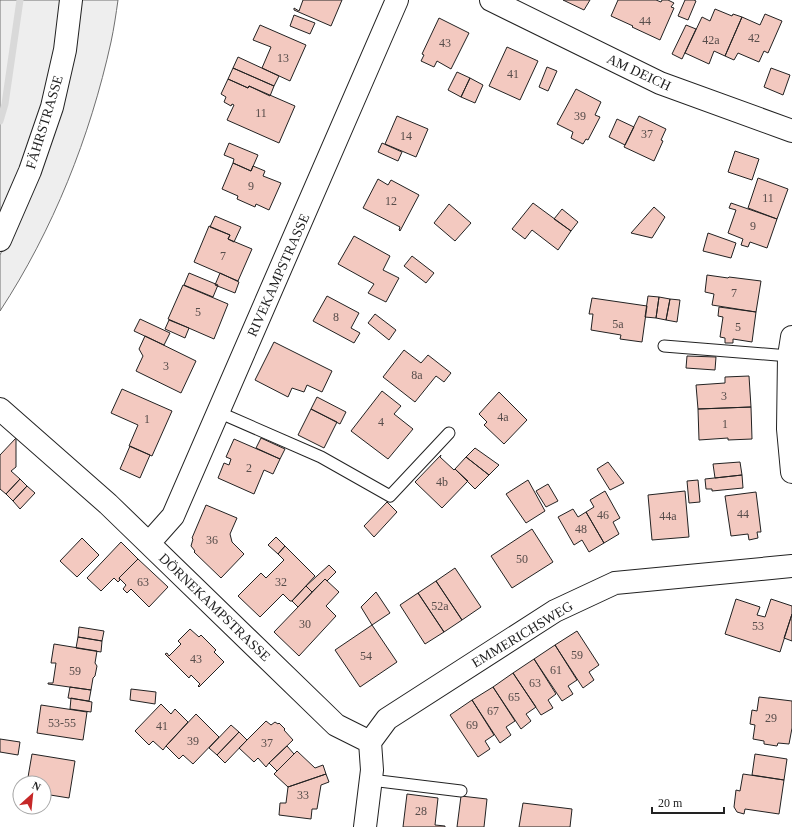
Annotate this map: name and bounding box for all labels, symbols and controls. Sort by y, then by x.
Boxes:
house number: 44 [639,14,651,28]
house number: 42 [748,31,760,45]
house number: 42a [702,33,720,47]
house number: 43 [439,36,451,50]
house number: 13 [277,51,289,65]
street label: AM DEICH [604,51,673,94]
house number: 41 [507,67,519,81]
street label: FÄHRSTRASSE [22,73,66,171]
house number: 11 [255,106,267,120]
house number: 39 [574,109,586,123]
house number: 37 [641,127,653,141]
house number: 14 [400,129,412,143]
house number: 9 [248,179,254,193]
house number: 11 [762,191,774,205]
house number: 12 [385,194,397,208]
street label: RIVEKAMPSTRASSE [245,211,312,339]
house number: 9 [750,219,756,233]
house number: 7 [220,249,226,263]
house number: 7 [731,286,737,300]
house number: 5 [195,305,201,319]
house number: 8 [333,310,339,324]
house number: 5a [612,317,624,331]
house number: 5 [735,320,741,334]
house number: 3 [163,359,169,373]
house number: 8a [411,368,423,382]
house number: 3 [721,389,727,403]
house number: 4a [497,410,509,424]
house number: 1 [144,412,150,426]
house number: 4 [378,415,384,429]
house number: 1 [722,417,728,431]
house number: 2 [246,461,252,475]
house number: 4b [436,475,448,489]
house number: 44 [737,507,749,521]
house number: 46 [597,508,609,522]
house number: 44a [659,509,677,523]
house number: 48 [575,522,587,536]
house number: 36 [206,533,218,547]
street label: DÖRNEKAMPSTRASSE [156,550,274,664]
house number: 50 [516,552,528,566]
house number: 63 [137,575,149,589]
house number: 32 [275,575,287,589]
street label: EMMERICHSWEG [469,598,575,671]
house number: 52a [431,599,449,613]
house number: 30 [299,617,311,631]
house number: 53 [752,619,764,633]
house number: 59 [571,648,583,662]
house number: 54 [360,649,372,663]
house number: 43 [190,652,202,666]
house number: 61 [550,663,562,677]
house number: 59 [69,664,81,678]
house number: 63 [529,676,541,690]
house number: 65 [508,690,520,704]
house number: 67 [487,704,499,718]
house number: 29 [765,711,777,725]
house number: 53-55 [48,716,76,730]
house number: 69 [466,718,478,732]
house number: 41 [156,719,168,733]
house number: 39 [187,734,199,748]
house number: 37 [261,736,273,750]
north arrow [12,775,52,815]
text: N [30,779,43,793]
house number: 33 [297,788,309,802]
scale bar [652,789,724,815]
text: 20 m [658,796,683,810]
house number: 28 [415,804,427,818]

